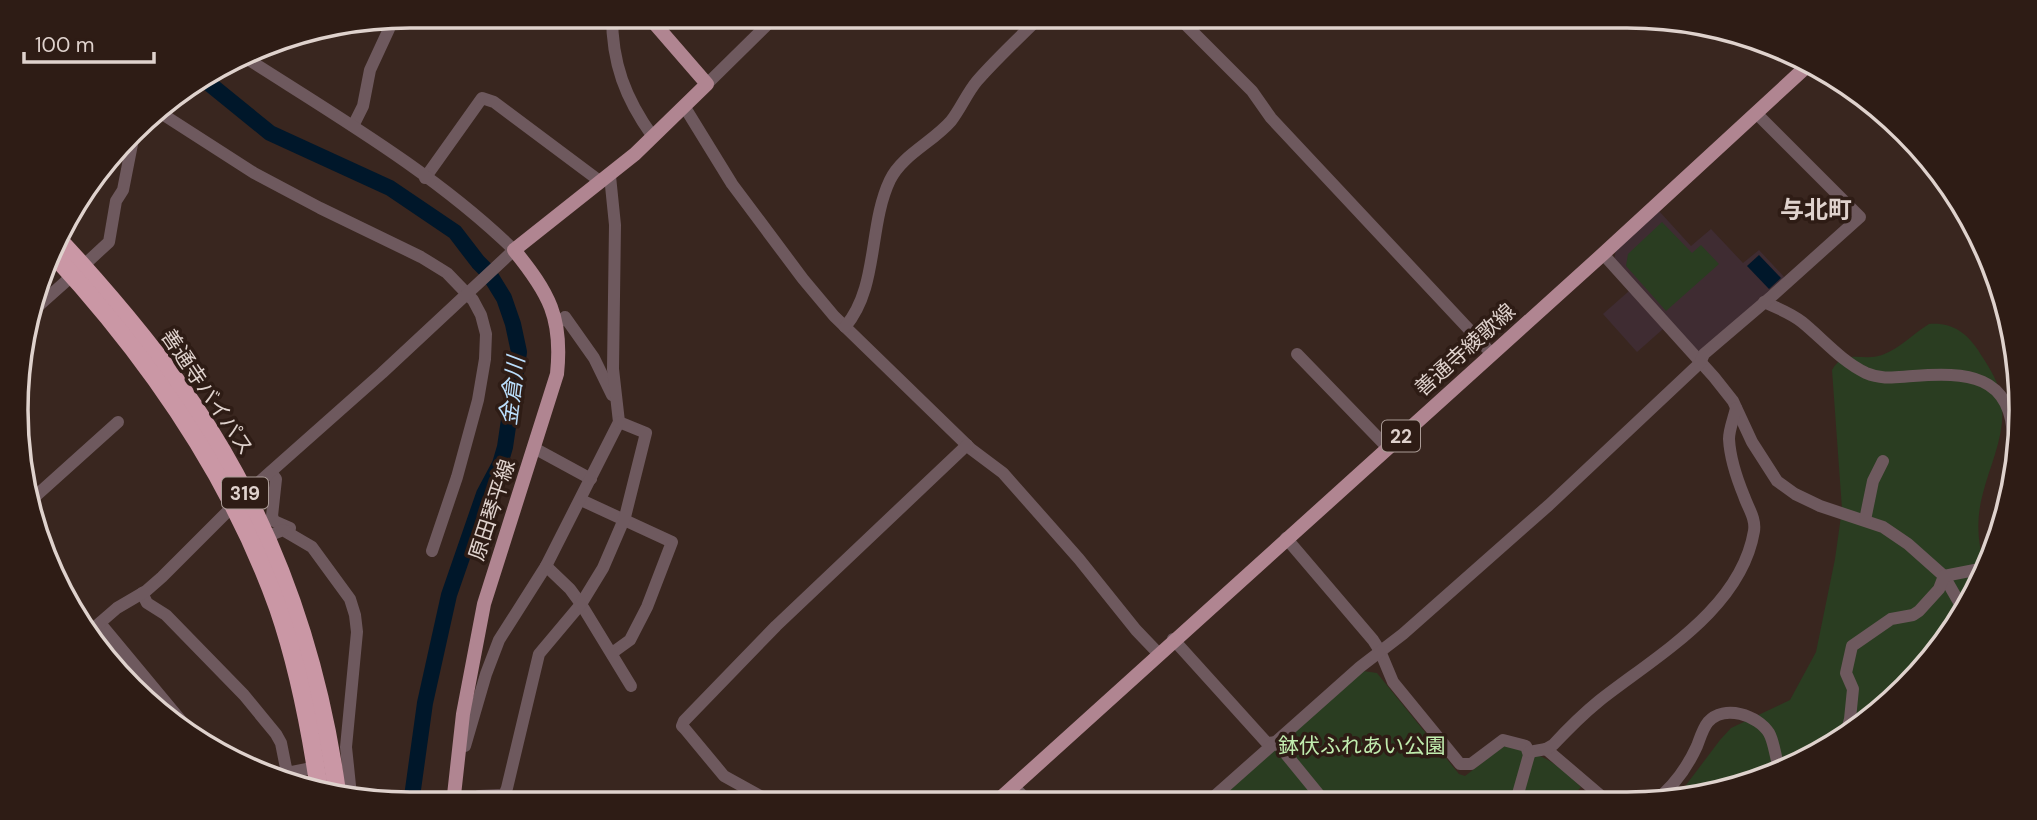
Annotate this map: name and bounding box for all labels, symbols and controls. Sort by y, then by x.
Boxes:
scale bar [24,21,154,65]
text: 100 m [35,31,95,59]
district label: 与北町 [1780,194,1852,225]
street label: 善通寺綾歌線 [1409,297,1521,403]
street label: 善通寺バイパス [154,323,260,461]
water label: 金倉川 [493,352,531,427]
road number: 22 [1382,420,1420,452]
street label: 原田琴平線 [462,456,522,564]
road number: 319 [222,478,268,508]
park label: 鉢伏ふれあい公園 [1278,732,1446,760]

